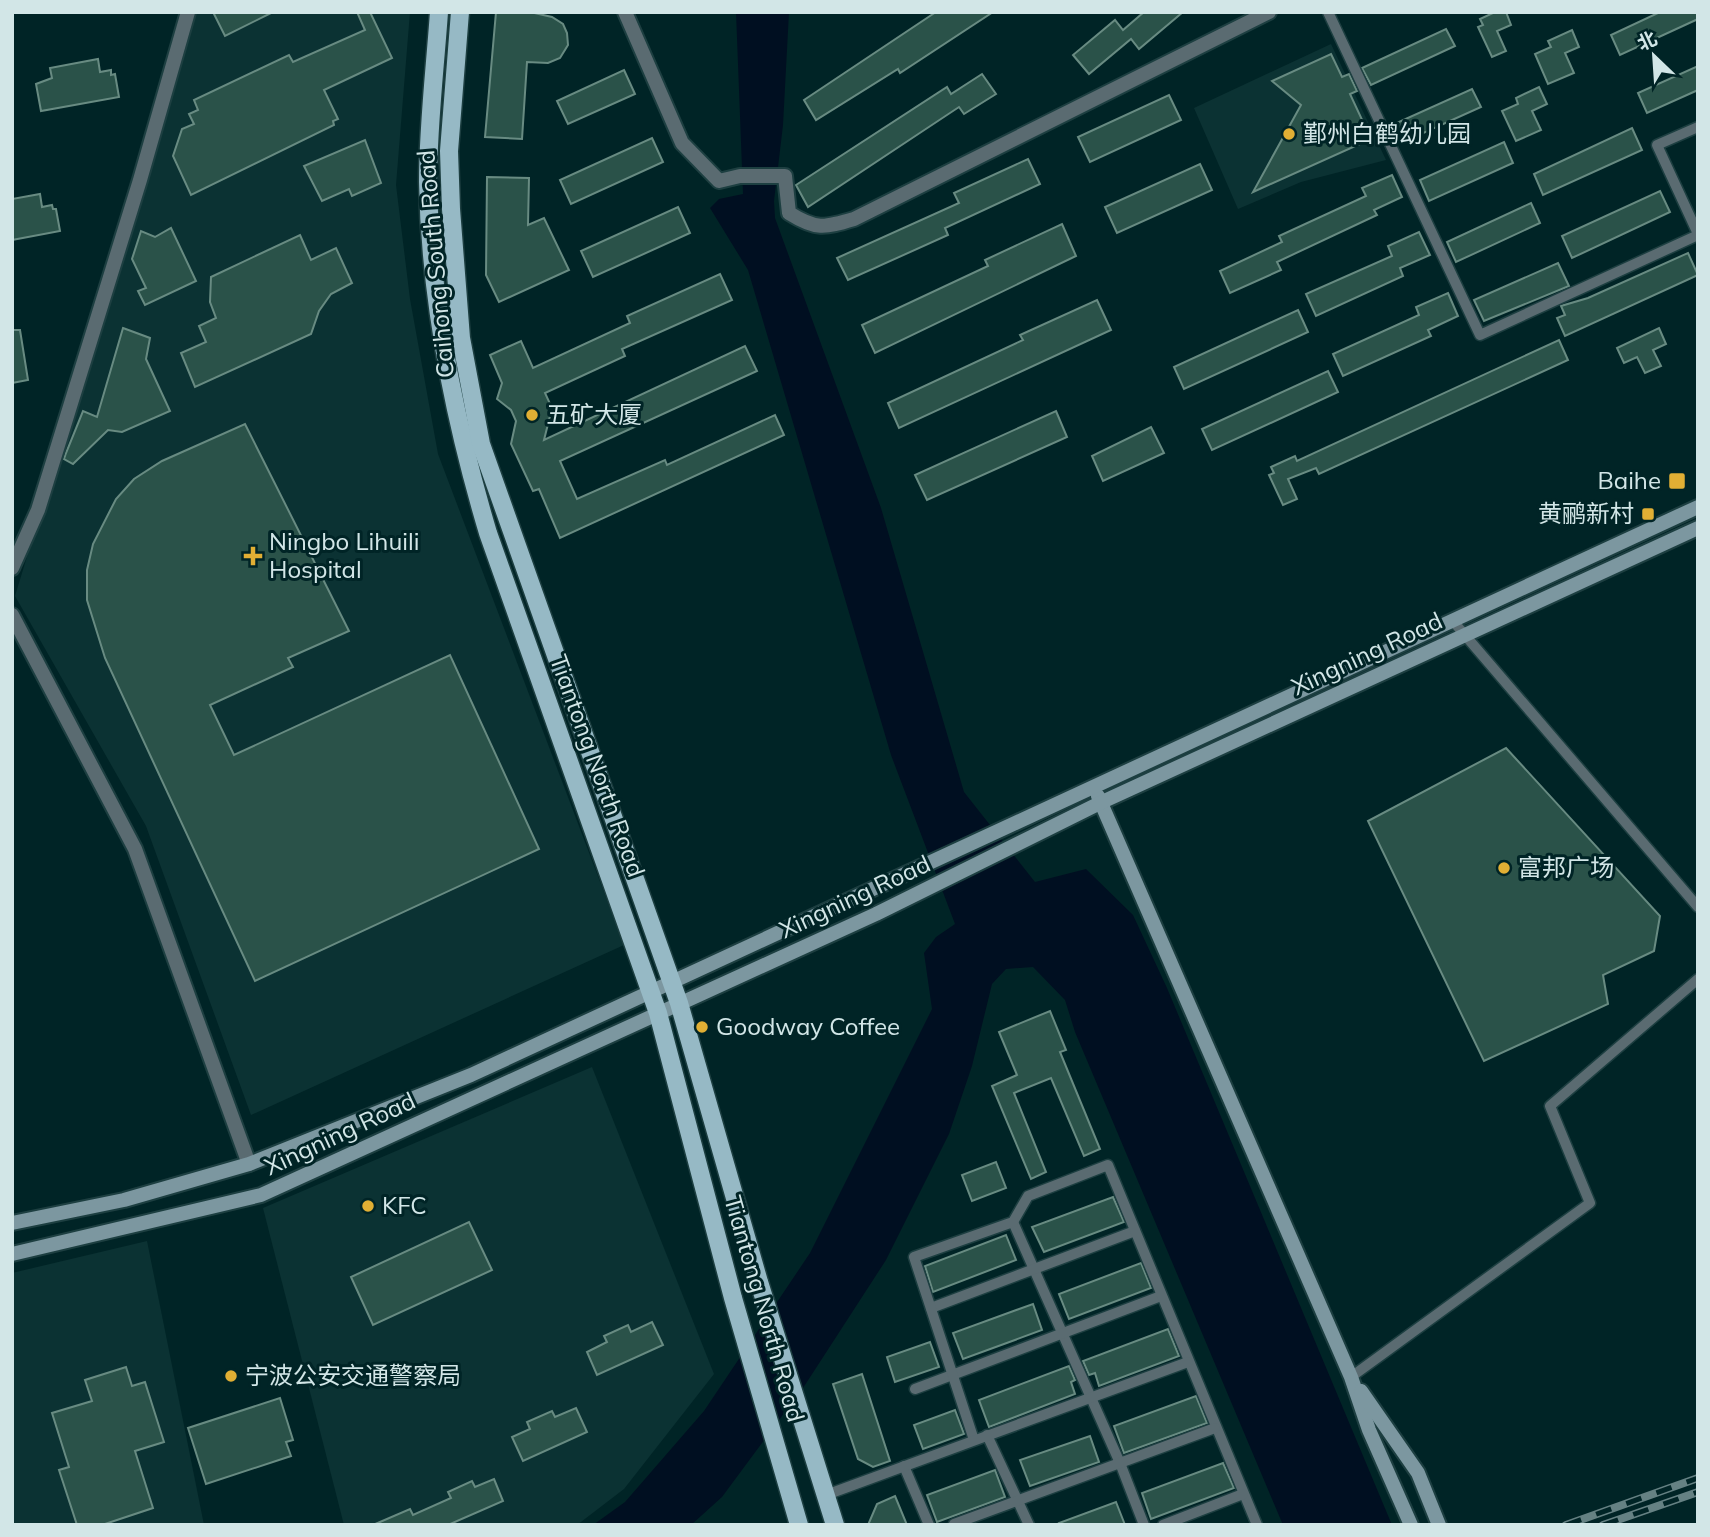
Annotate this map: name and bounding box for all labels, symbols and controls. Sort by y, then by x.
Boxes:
north arrow [1619,21,1689,91]
text: 北 [1633,26,1661,55]
place label: 鄞州白鹤幼儿园 [1303,118,1471,148]
marker: 鄞州白鹤幼儿园 [1281,126,1297,142]
street label: Caihong South Road [410,149,460,379]
place label: 五矿大厦 [546,399,642,429]
marker: 五矿大厦 [524,407,540,423]
place label: Baihe [1597,465,1661,495]
marker: Baihe [1667,471,1687,491]
place label: 黄鹂新村 [1538,498,1634,528]
marker: 黄鹂新村 [1640,506,1656,522]
place label: Ningbo Lihuili Hospital [269,526,419,584]
marker: Ningbo Lihuili Hospital [243,546,263,566]
street label: Xingning Road [1286,605,1447,701]
street label: Tiantong North Road [544,651,652,881]
street label: Xingning Road [774,848,935,944]
place label: 富邦广场 [1518,852,1614,882]
marker: 富邦广场 [1496,860,1512,876]
place label: Goodway Coffee [716,1011,900,1041]
marker: Goodway Coffee [694,1019,710,1035]
street label: Xingning Road [259,1085,420,1181]
place label: KFC [382,1190,427,1220]
street label: Tiantong North Road [718,1192,812,1425]
marker: KFC [360,1198,376,1214]
place label: 宁波公安交通警察局 [245,1360,461,1390]
marker: 宁波公安交通警察局 [223,1368,239,1384]

